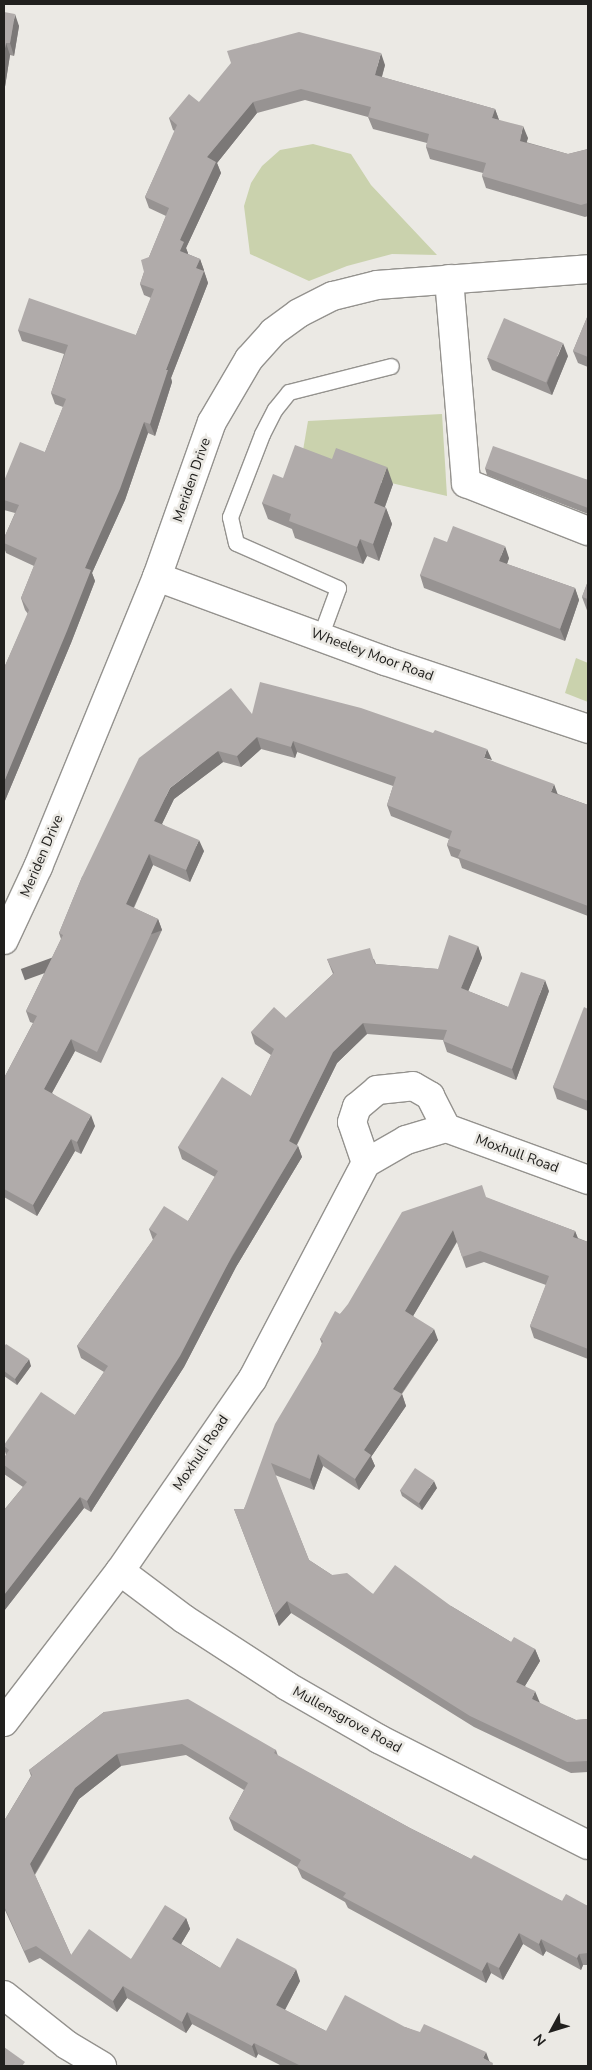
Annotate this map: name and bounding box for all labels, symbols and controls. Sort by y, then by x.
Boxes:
street label: Meriden Drive [170,436,214,524]
street label: Wheeley Moor Road [308,625,436,685]
street label: Meriden Drive [17,812,67,900]
street label: Moxhull Road [473,1131,561,1177]
street label: Moxhull Road [170,1412,232,1494]
street label: Mullensgrove Road [290,1683,404,1757]
north arrow [527,2005,577,2055]
text: N [529,2030,551,2050]

